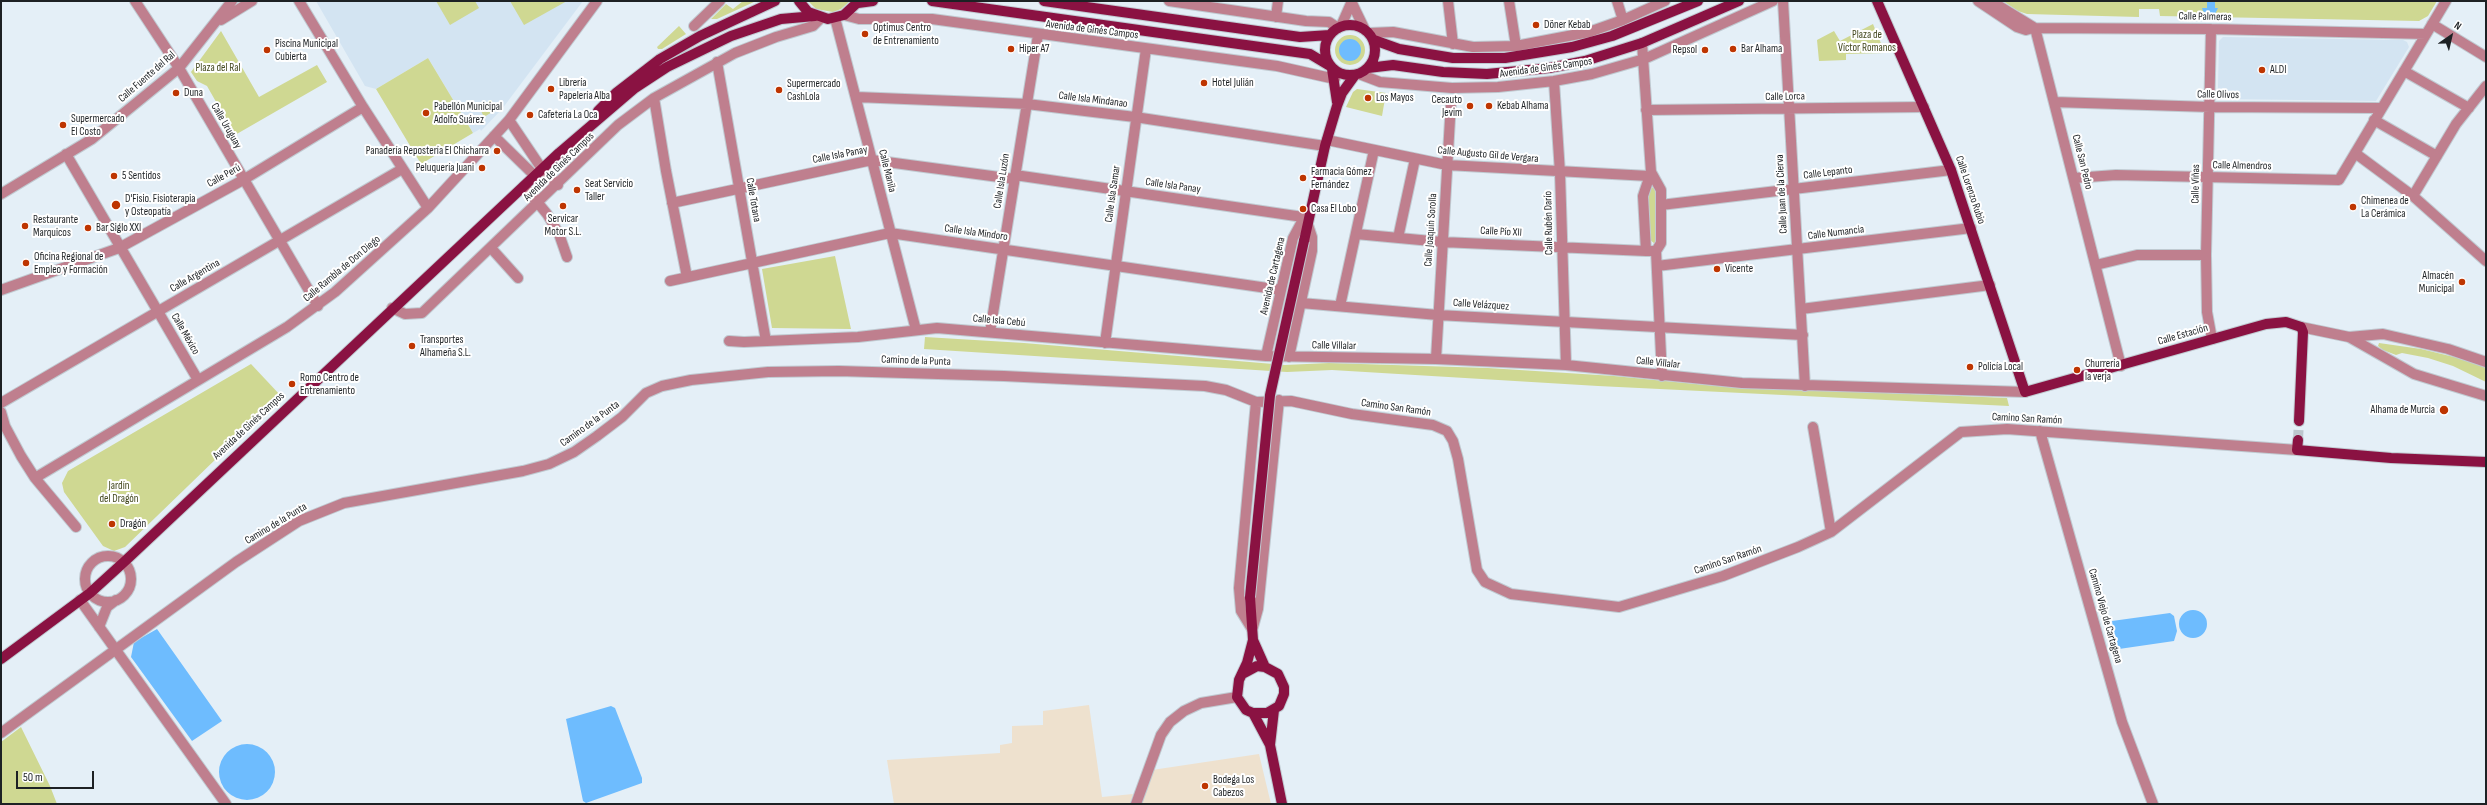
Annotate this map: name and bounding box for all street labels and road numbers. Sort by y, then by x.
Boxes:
street label: Calle Palmeras [2178,10,2232,24]
street label: Avenida de Ginés Campos [1045,18,1139,42]
street label: Calle Fuente del Ral [116,49,178,105]
street label: Avenida de Ginés Campos [1499,55,1593,81]
street label: Calle Olivos [2197,88,2239,102]
street label: Calle Isla Mindanao [1058,89,1128,111]
street label: Calle Lorca [1765,90,1805,104]
street label: Calle Uruguay [208,101,244,151]
street label: Avenida de Ginés Campos [521,130,597,204]
street label: Calle San Pedro [2069,133,2095,191]
street label: Calle Isla Panay [811,143,869,167]
street label: Calle Augusto Gil de Vergara [1437,144,1539,166]
street label: Calle Manila [875,148,899,194]
street label: Calle Isla Luzón [991,153,1013,209]
street label: Calle Juan de la Cierva [1773,154,1791,234]
street label: Calle Lorenzo Rubio [1952,154,1988,226]
street label: Calle Almendros [2212,159,2272,173]
street label: Calle Perú [205,161,243,191]
street label: Calle Lepanto [1803,163,1853,183]
street label: Calle Viñas [2189,164,2203,204]
street label: Calle Isla Samar [1102,165,1124,223]
street label: Calle Isla Panay [1145,176,1201,196]
street label: Calle Totana [743,177,763,223]
street label: Calle Rubén Darío [1542,191,1556,255]
street label: Calle Joaquín Sorolla [1422,193,1440,267]
street label: Calle Isla Mindoro [943,222,1009,244]
street label: Calle Numancia [1807,223,1865,243]
street label: Calle Pío XII [1480,224,1522,240]
street label: Calle Rambla de Don Diego [301,233,383,305]
street label: Avenida de Cartagena [1258,236,1288,316]
street label: Calle Argentina [168,256,222,296]
street label: Calle Velázquez [1452,296,1510,314]
street label: Calle México [168,311,202,357]
street label: Calle Isla Cebú [972,312,1026,330]
street label: Calle Estación [2156,322,2210,348]
street label: Calle Villalar [1312,339,1356,353]
street label: Camino de la Punta [881,353,951,369]
street label: Calle Villalar [1635,354,1681,372]
street label: Avenida de Ginés Campos [210,389,288,463]
street label: Camino San Ramón [1360,397,1432,419]
street label: Camino de la Punta [558,398,622,450]
street label: Camino San Ramón [1991,411,2063,427]
street label: Camino de la Punta [243,500,309,548]
street label: Camino San Ramón [1693,542,1763,578]
street label: Camino Viejo de Cartagena [2085,567,2125,665]

